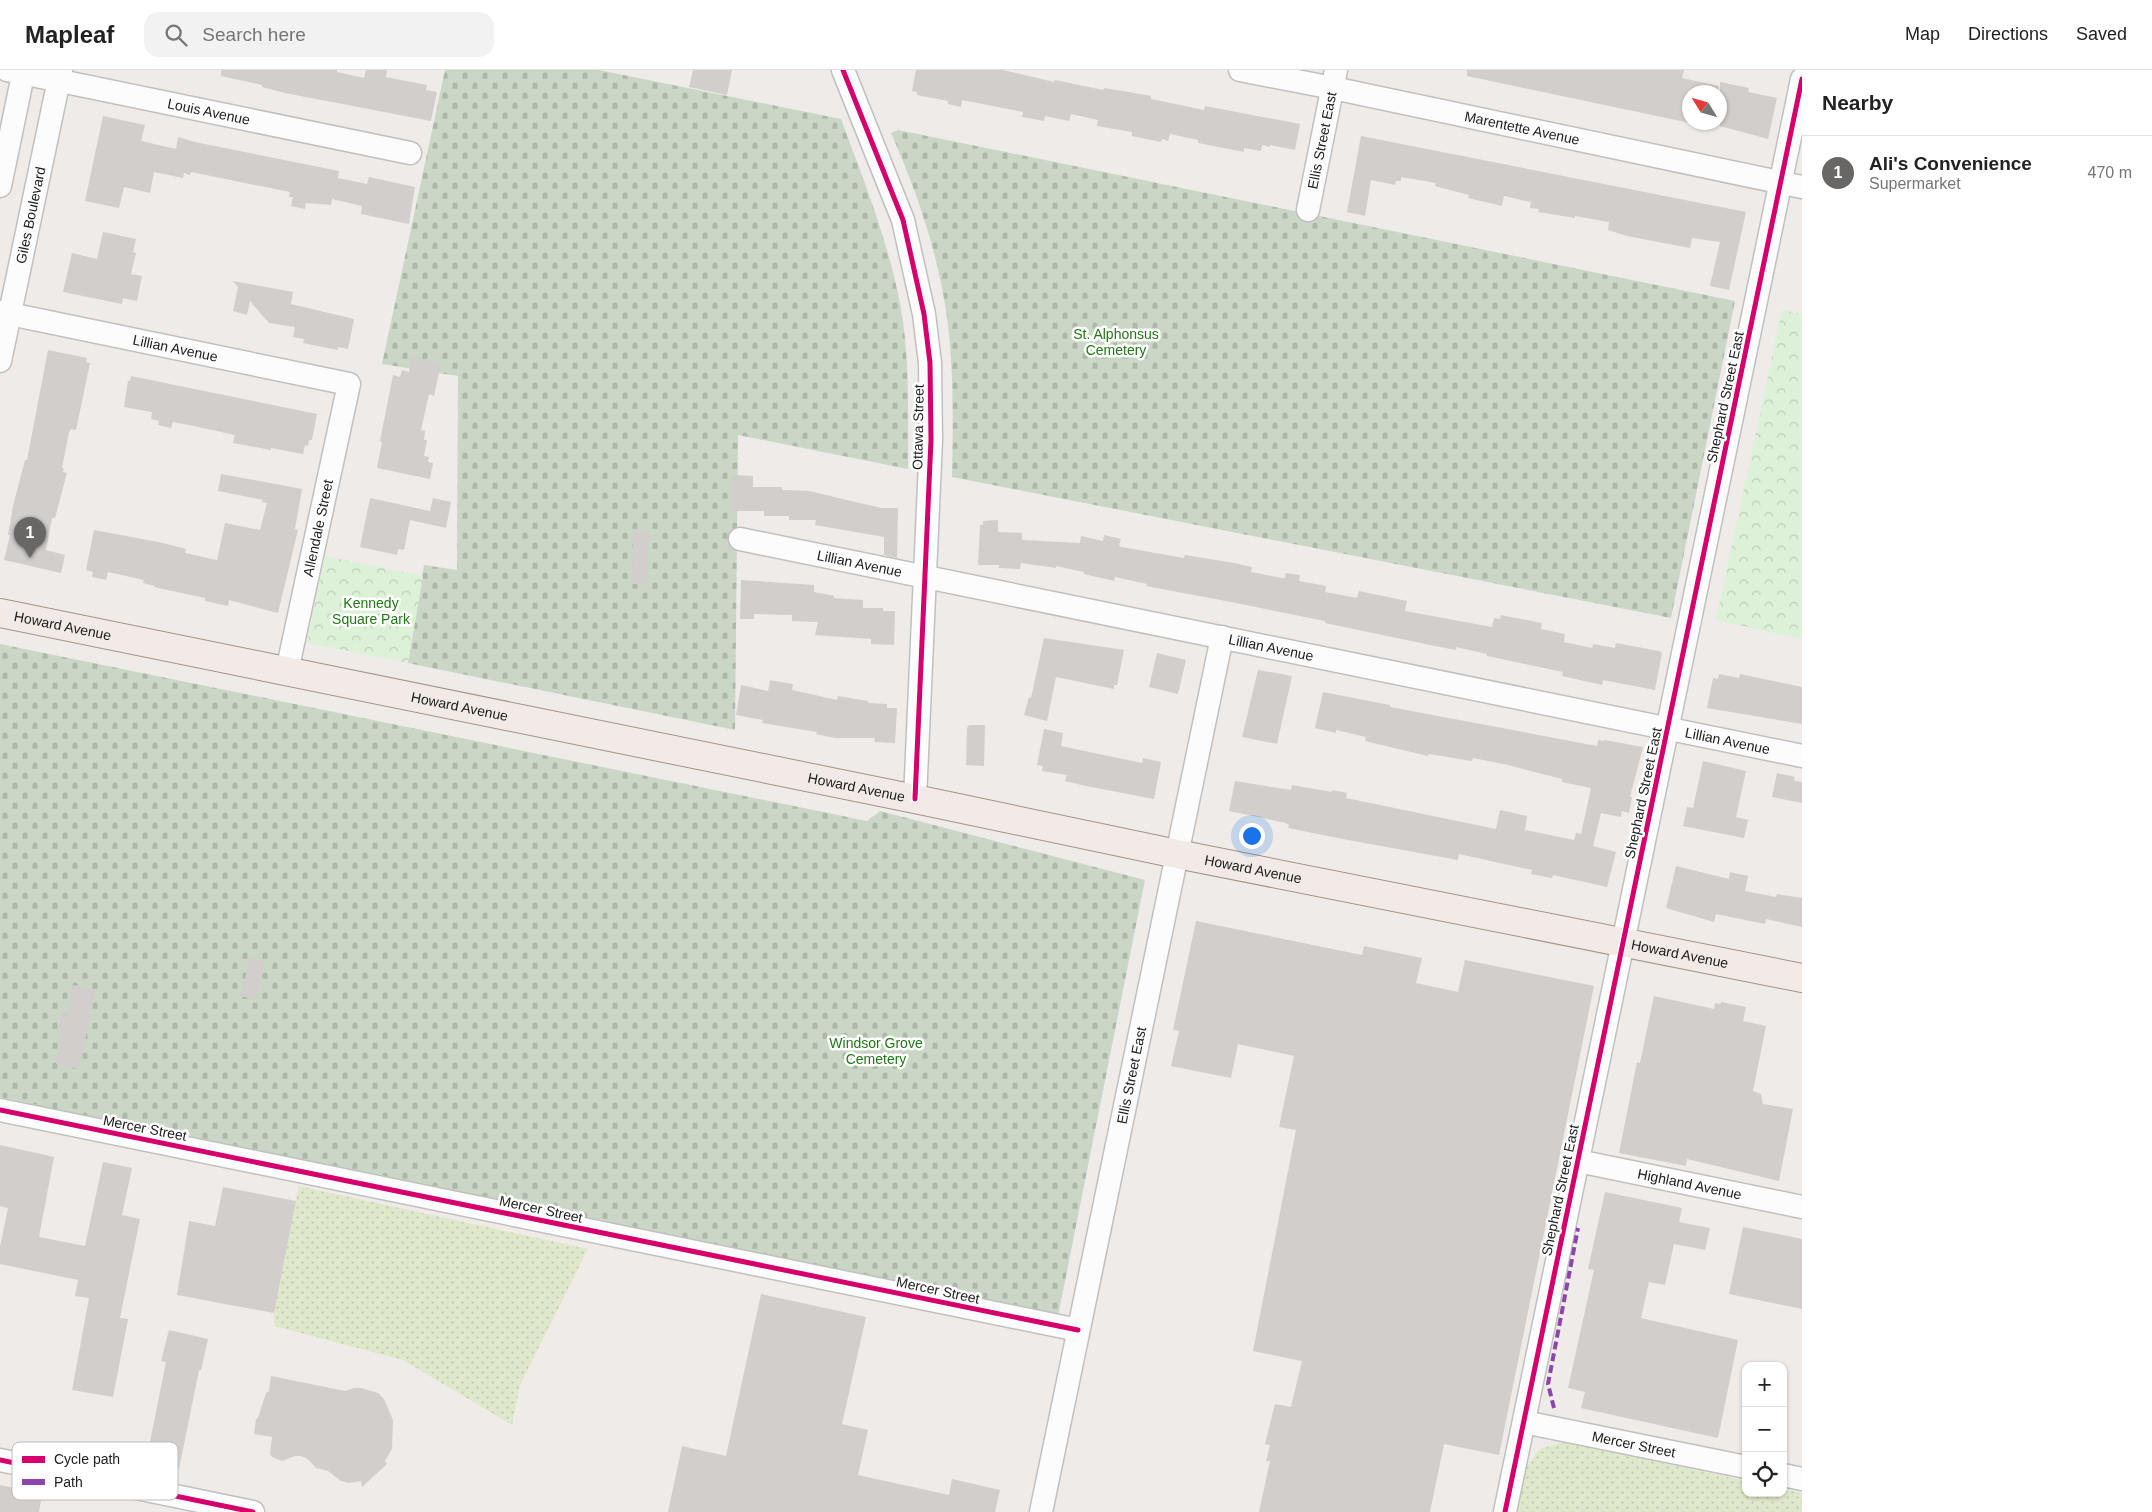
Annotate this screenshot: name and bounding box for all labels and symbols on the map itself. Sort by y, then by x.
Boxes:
north arrow [1682,85,1727,130]
street label: Ellis Street East [1304,90,1339,190]
street label: Louis Avenue [166,95,252,128]
street label: Marentette Avenue [1463,108,1581,148]
street label: Giles Boulevard [13,165,49,265]
park label: St. Alphonsus Cemetery [1073,326,1159,358]
street label: Shephard Street East [1703,330,1747,464]
street label: Lillian Avenue [131,332,219,365]
street label: Ottawa Street [909,384,927,470]
street label: Allendale Street [300,478,336,578]
pin: 1 [14,517,46,558]
street label: Lillian Avenue [816,547,904,580]
park label: Kennedy Square Park [332,595,411,627]
street label: Howard Avenue [13,608,113,643]
street label: Lillian Avenue [1227,631,1315,664]
street label: Howard Avenue [410,689,510,724]
street label: Lillian Avenue [1684,724,1772,757]
street label: Shephard Street East [1621,726,1665,860]
street label: Howard Avenue [807,769,907,805]
your location [1239,823,1265,849]
street label: Howard Avenue [1203,852,1303,887]
street label: Howard Avenue [1630,936,1730,971]
street label: Ellis Street East [1113,1025,1149,1125]
park label: Windsor Grove Cemetery [829,1035,923,1067]
street label: Mercer Street [102,1112,188,1144]
street label: Shephard Street East [1538,1123,1582,1257]
street label: Highland Avenue [1636,1165,1743,1202]
street label: Mercer Street [498,1192,584,1226]
street label: Mercer Street [895,1273,981,1307]
street label: Mercer Street [1591,1428,1677,1461]
legend [12,1442,178,1500]
text: Cycle path [54,1451,120,1467]
text: Path [54,1474,83,1490]

